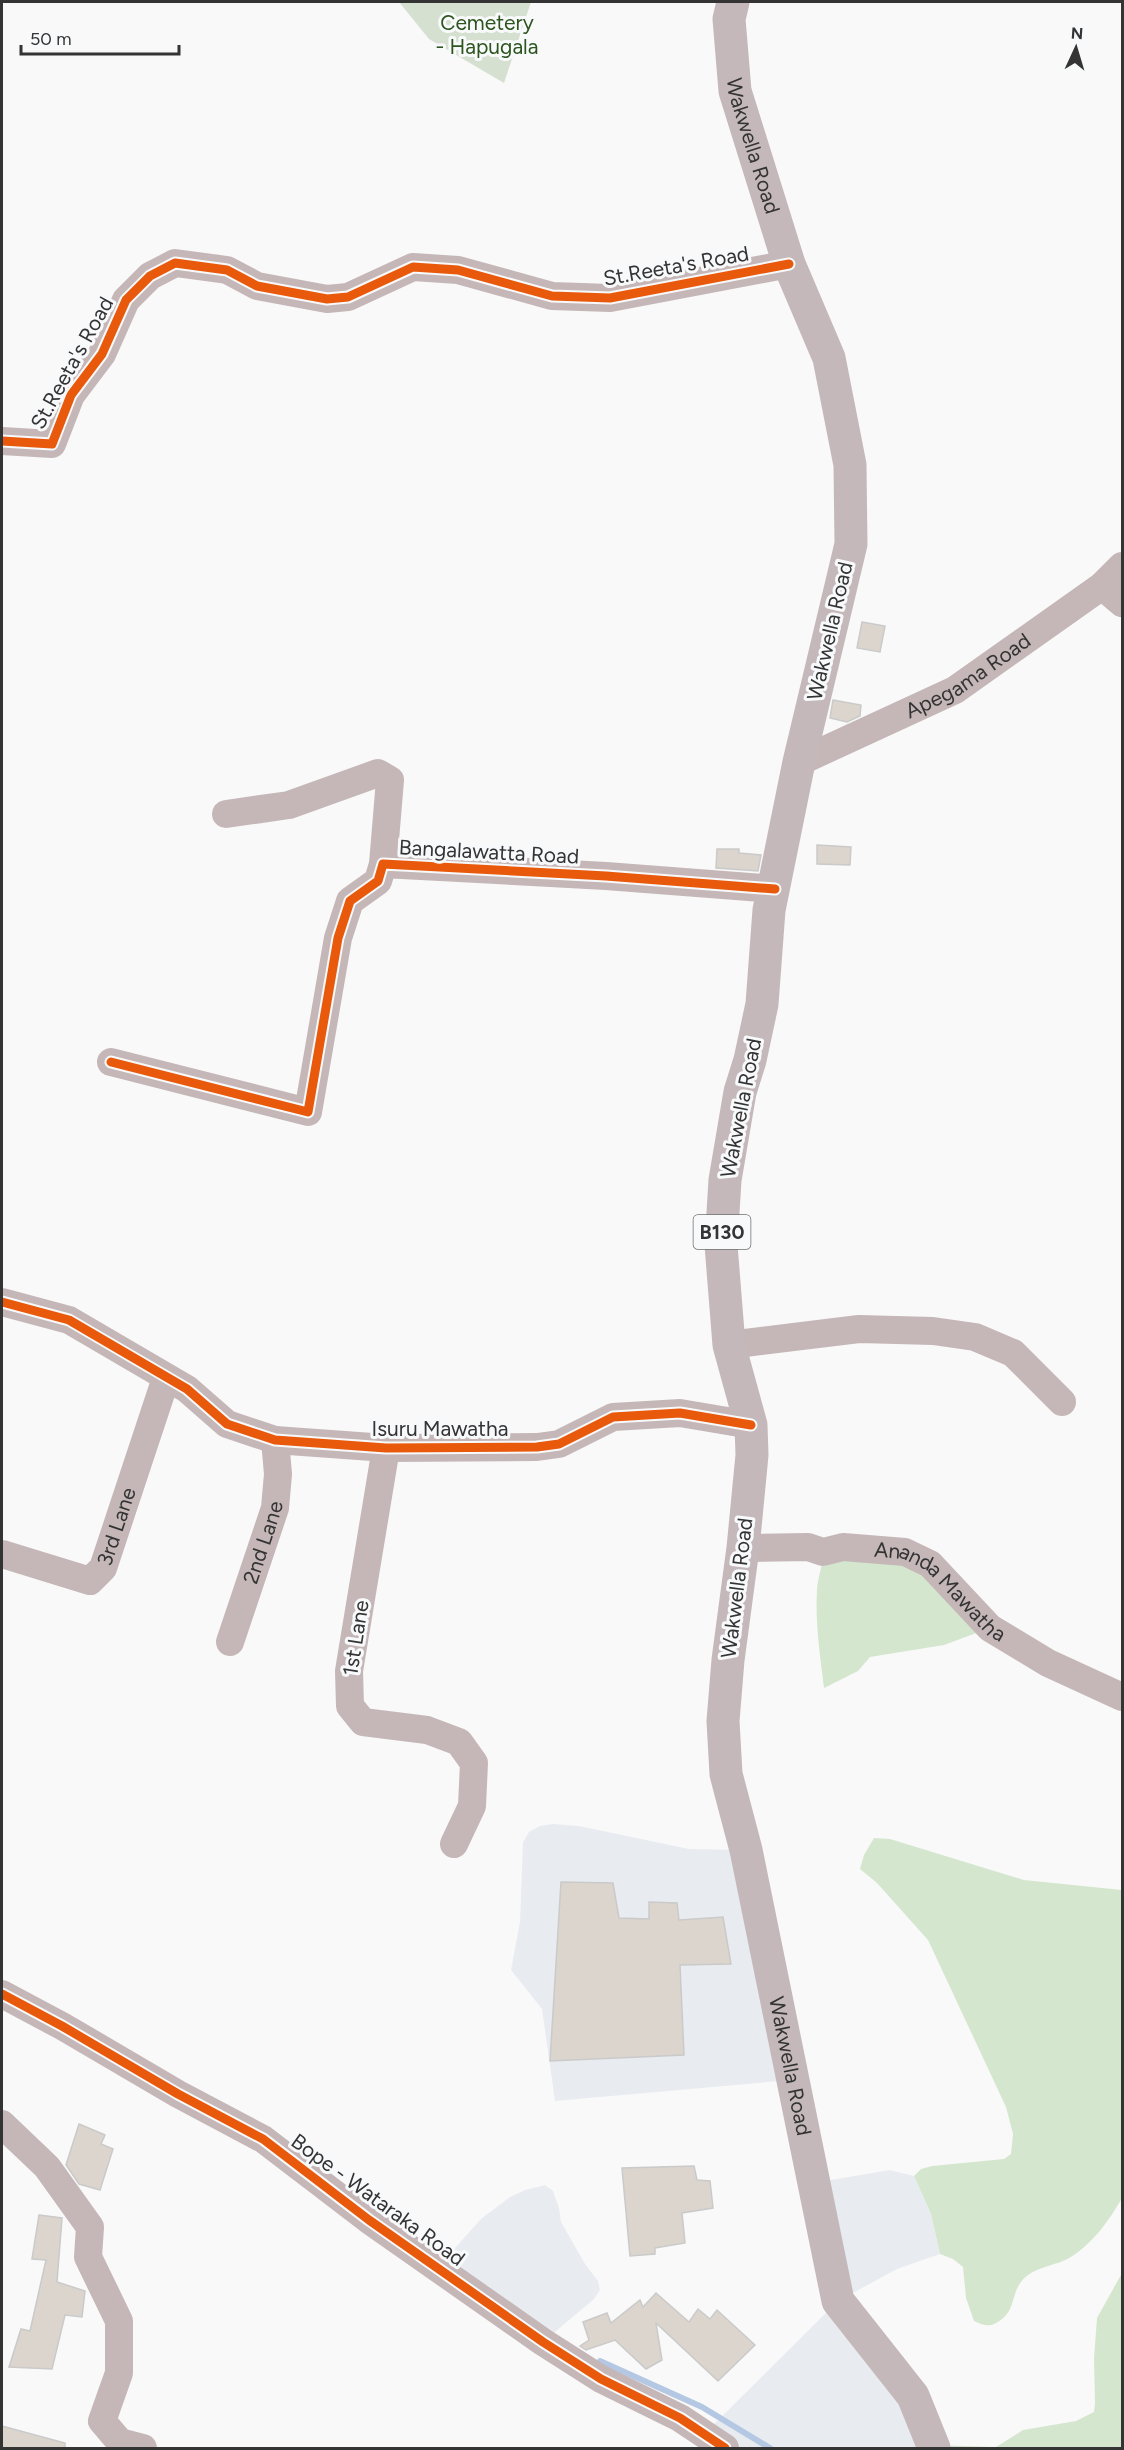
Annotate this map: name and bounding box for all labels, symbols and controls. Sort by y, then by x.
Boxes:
park label: Cemetery - Hapugala [436,10,538,59]
scale bar [21,18,178,56]
north arrow [1046,18,1106,78]
text: N [1070,24,1084,43]
text: 50 m [30,28,72,50]
street label: Wakwella Road [722,77,786,217]
street label: St.Reeta's Road [601,240,751,291]
street label: St.Reeta's Road [25,292,118,433]
street label: Wakwella Road [801,559,858,703]
street label: Apegama Road [901,627,1035,723]
street label: Bangalawatta Road [398,834,580,869]
street label: Wakwella Road [715,1036,766,1180]
road number: B130 [694,1215,750,1249]
street label: Isuru Mawatha [372,1416,508,1441]
street label: 3rd Lane [92,1484,141,1569]
street label: 2nd Lane [237,1500,288,1587]
street label: Wakwella Road [715,1516,758,1660]
street label: Ananda Mawatha [873,1537,1010,1647]
street label: 1st Lane [337,1598,374,1678]
street label: Wakwella Road [764,1994,817,2138]
street label: Bope - Wataraka Road [287,2128,470,2271]

